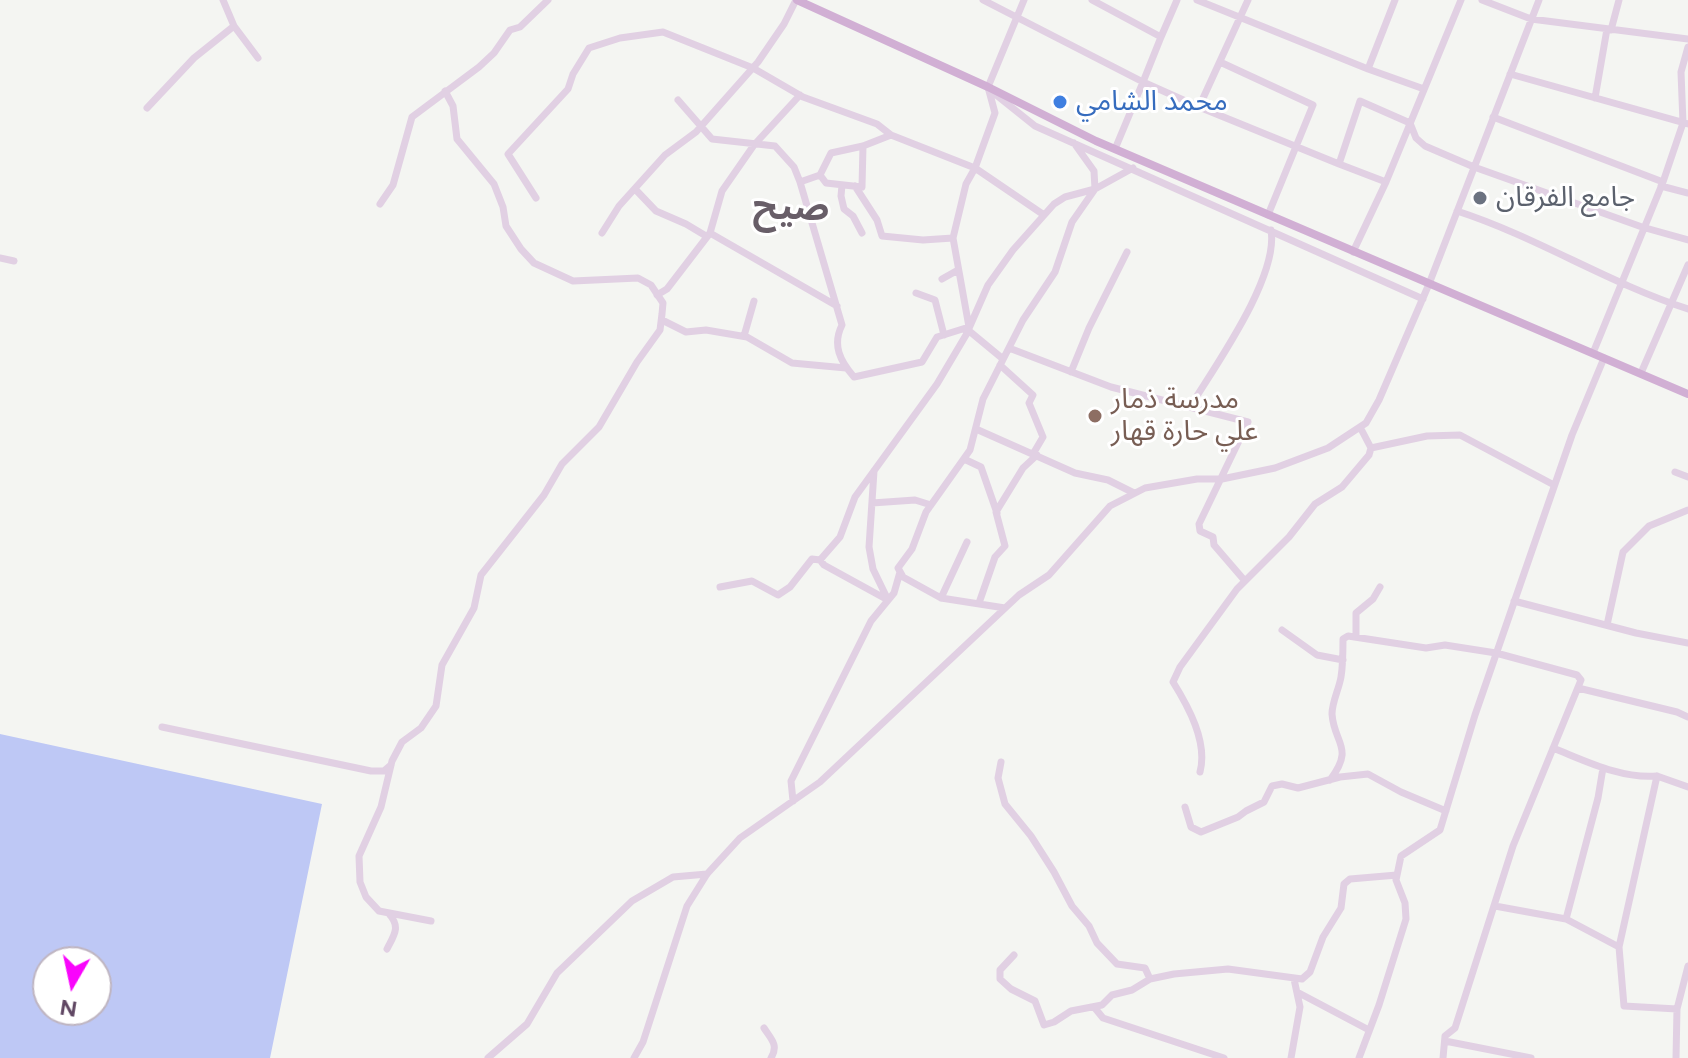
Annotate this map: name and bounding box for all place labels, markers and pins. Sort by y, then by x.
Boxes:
place label: محمد الشامي [1076,85,1228,119]
marker: محمد الشامي [1051,93,1069,111]
place label: جامع الفرقان [1496,181,1635,215]
marker: جامع الفرقان [1471,189,1489,207]
place label: مدرسة ذمار علي حارة قهار [1111,383,1258,449]
marker: مدرسة ذمار علي حارة قهار [1086,407,1104,425]

